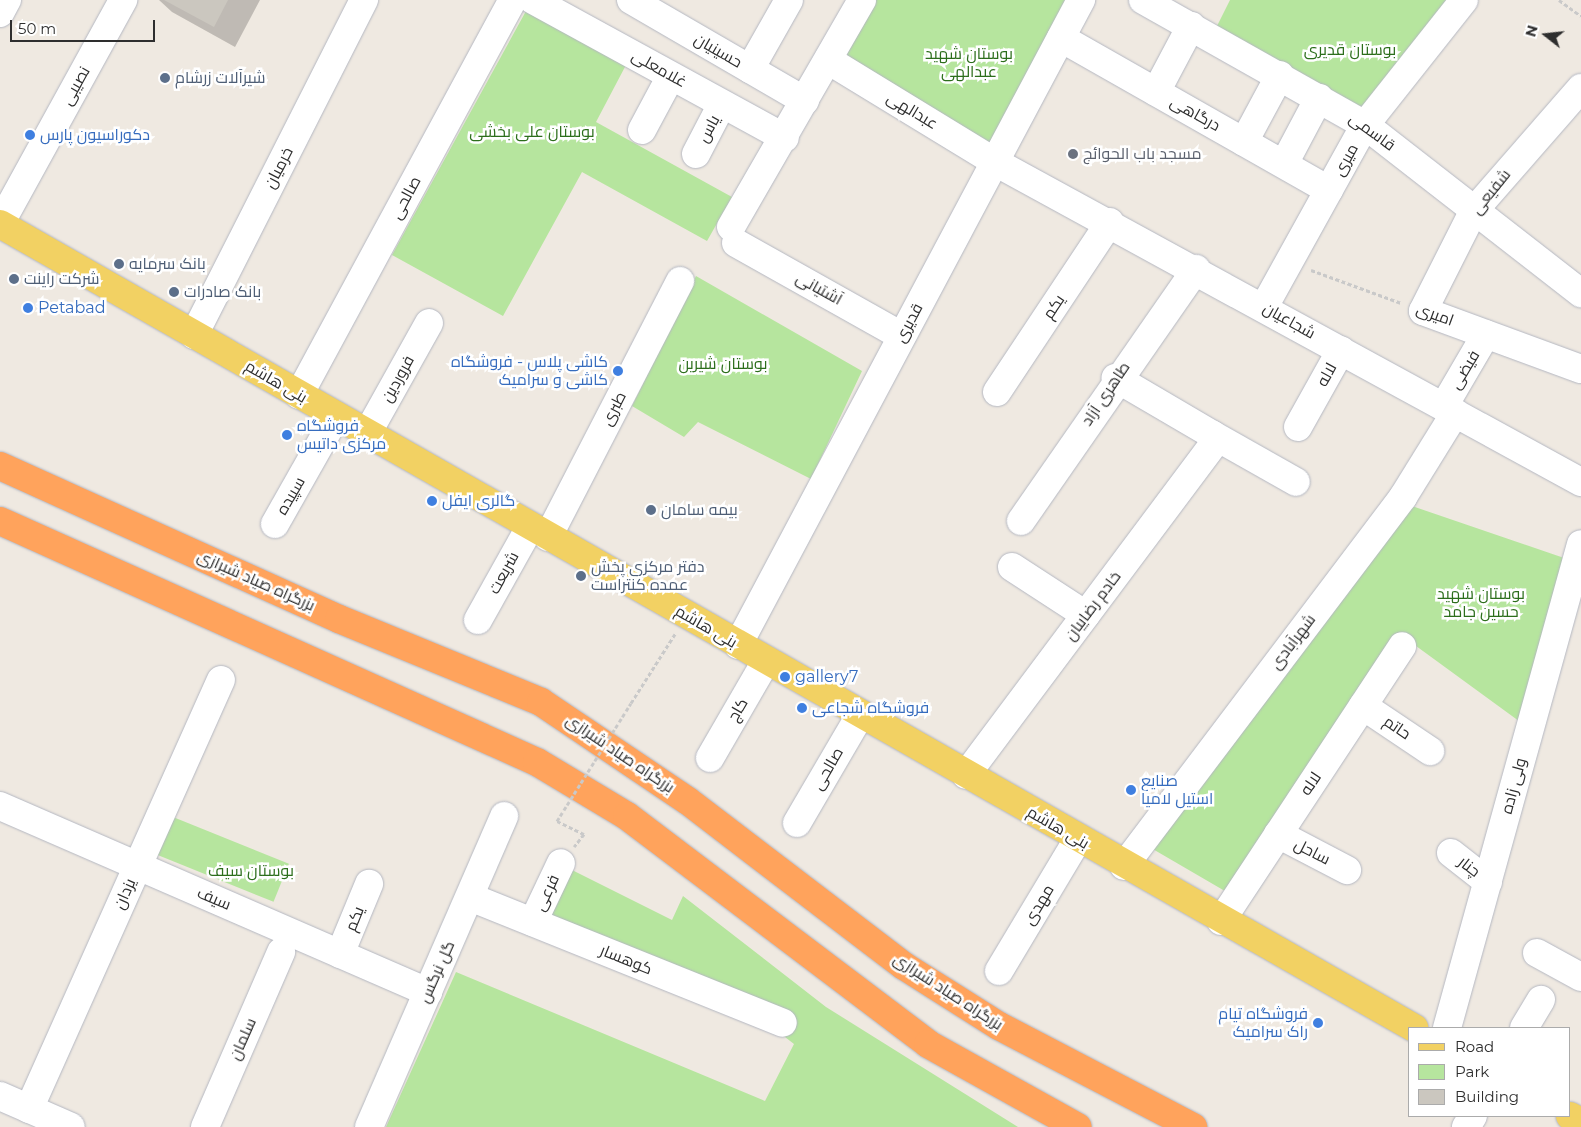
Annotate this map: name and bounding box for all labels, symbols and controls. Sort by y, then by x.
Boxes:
scale bar [12,10,158,42]
north arrow [1521,10,1571,60]
text: 50 m [18,19,56,38]
text: N [1521,23,1542,39]
street label: حسینیان [691,30,745,72]
park label: بوستان قدیری [1304,40,1396,60]
park label: بوستان شهید عبدالهی [925,44,1013,82]
street label: غلامعلی [628,46,690,92]
street label: نصیبی [58,63,94,109]
place label: شیرآلات زرشام [175,68,266,88]
marker: شیرآلات زرشام [159,72,171,84]
street label: عبدالهی [883,88,941,134]
street label: درگاهی [1167,92,1223,136]
street label: قاسمی [1345,109,1399,155]
street label: یاس [694,112,724,146]
park label: بوستان علی بخشی [469,122,595,142]
place label: دکوراسیون پارس [40,125,150,145]
marker: دکوراسیون پارس [24,129,36,141]
street label: میری [1329,140,1363,180]
street label: خرمیان [260,144,298,192]
place label: مسجد باب الحوائج [1083,144,1201,164]
marker: مسجد باب الحوائج [1067,148,1079,160]
street label: شفیعی [1467,166,1515,218]
street label: صالحی [387,173,425,223]
place label: بانک سرمایه [129,254,206,274]
marker: بانک سرمایه [113,258,125,270]
street label: آشتیانی [792,268,846,310]
place label: شرکت راینت [24,269,100,289]
marker: شرکت راینت [8,273,20,285]
place label: بانک صادرات [184,282,261,302]
marker: بانک صادرات [168,286,180,298]
street label: یکم [1039,291,1069,323]
place label: Petabad [38,298,106,318]
street label: شجاعیان [1259,299,1319,343]
street label: امیری [1414,299,1456,331]
street label: قدیری [891,300,927,346]
marker: Petabad [22,302,34,314]
street label: فیضی [1446,347,1484,393]
street label: فروردین [377,352,419,406]
place label: کاشی پلاس - فروشگاه کاشی و سرامیک [451,352,608,390]
park label: بوستان شیرین [678,354,768,374]
street label: بنی هاشم [242,357,310,407]
street label: طاهری آزاد [1078,358,1134,430]
street label: لاله [1313,360,1341,390]
marker: کاشی پلاس - فروشگاه کاشی و سرامیک [612,365,624,377]
street label: طبری [597,389,631,429]
place label: فروشگاه مرکزی داتیس [297,416,386,454]
marker: فروشگاه مرکزی داتیس [281,429,293,441]
street label: سپیده [273,474,309,518]
place label: گالری ایفل [442,491,515,511]
marker: گالری ایفل [426,495,438,507]
place label: بیمه سامان [661,500,738,520]
marker: بیمه سامان [645,504,657,516]
street label: بزرگراه صیاد شیرازی [194,546,318,616]
street label: شریعت [485,549,523,597]
place label: دفتر مرکزی پخش عمده کنتراست [591,557,704,595]
street label: خادم رضاییان [1061,568,1125,644]
marker: دفتر مرکزی پخش عمده کنتراست [575,570,587,582]
park label: بوستان شهید حسین جامد [1437,584,1525,622]
street label: بنی هاشم [672,602,740,652]
street label: شهرآبادی [1266,611,1320,673]
place label: gallery7 [795,667,858,687]
marker: gallery7 [779,671,791,683]
street label: کاج [724,695,752,725]
place label: فروشگاه شجاعی [812,698,929,718]
marker: فروشگاه شجاعی [796,702,808,714]
street label: بزرگراه صیاد شیرازی [562,711,678,797]
street label: حاتم [1380,712,1414,744]
street label: صالحی [808,744,848,794]
street label: ولی زاده [1497,756,1531,816]
street label: لاله [1296,769,1326,799]
place label: صنایع استیل لامیا [1141,771,1213,809]
marker: صنایع استیل لامیا [1125,784,1137,796]
street label: بنی هاشم [1024,803,1092,853]
street label: ساحل [1291,835,1333,869]
street label: چنار [1454,853,1484,881]
park label: بوستان سیف [208,861,294,881]
street label: فرعی [530,872,564,914]
street label: یزدان [110,876,140,912]
street label: مهدی [1020,881,1058,929]
street label: سیف [194,883,234,915]
street label: یکم [341,904,369,934]
street label: گل نرگس [415,938,459,1006]
street label: کوهسار [597,941,655,979]
street label: بزرگراه صیاد شیرازی [890,949,1006,1035]
place label: فروشگاه تیام راک سرامیک [1218,1004,1308,1042]
street label: سلمان [225,1015,261,1063]
marker: فروشگاه تیام راک سرامیک [1312,1017,1324,1029]
legend [1408,1027,1571,1117]
text: Road [1455,1037,1494,1056]
text: Park [1455,1062,1489,1081]
text: Building [1455,1087,1519,1106]

